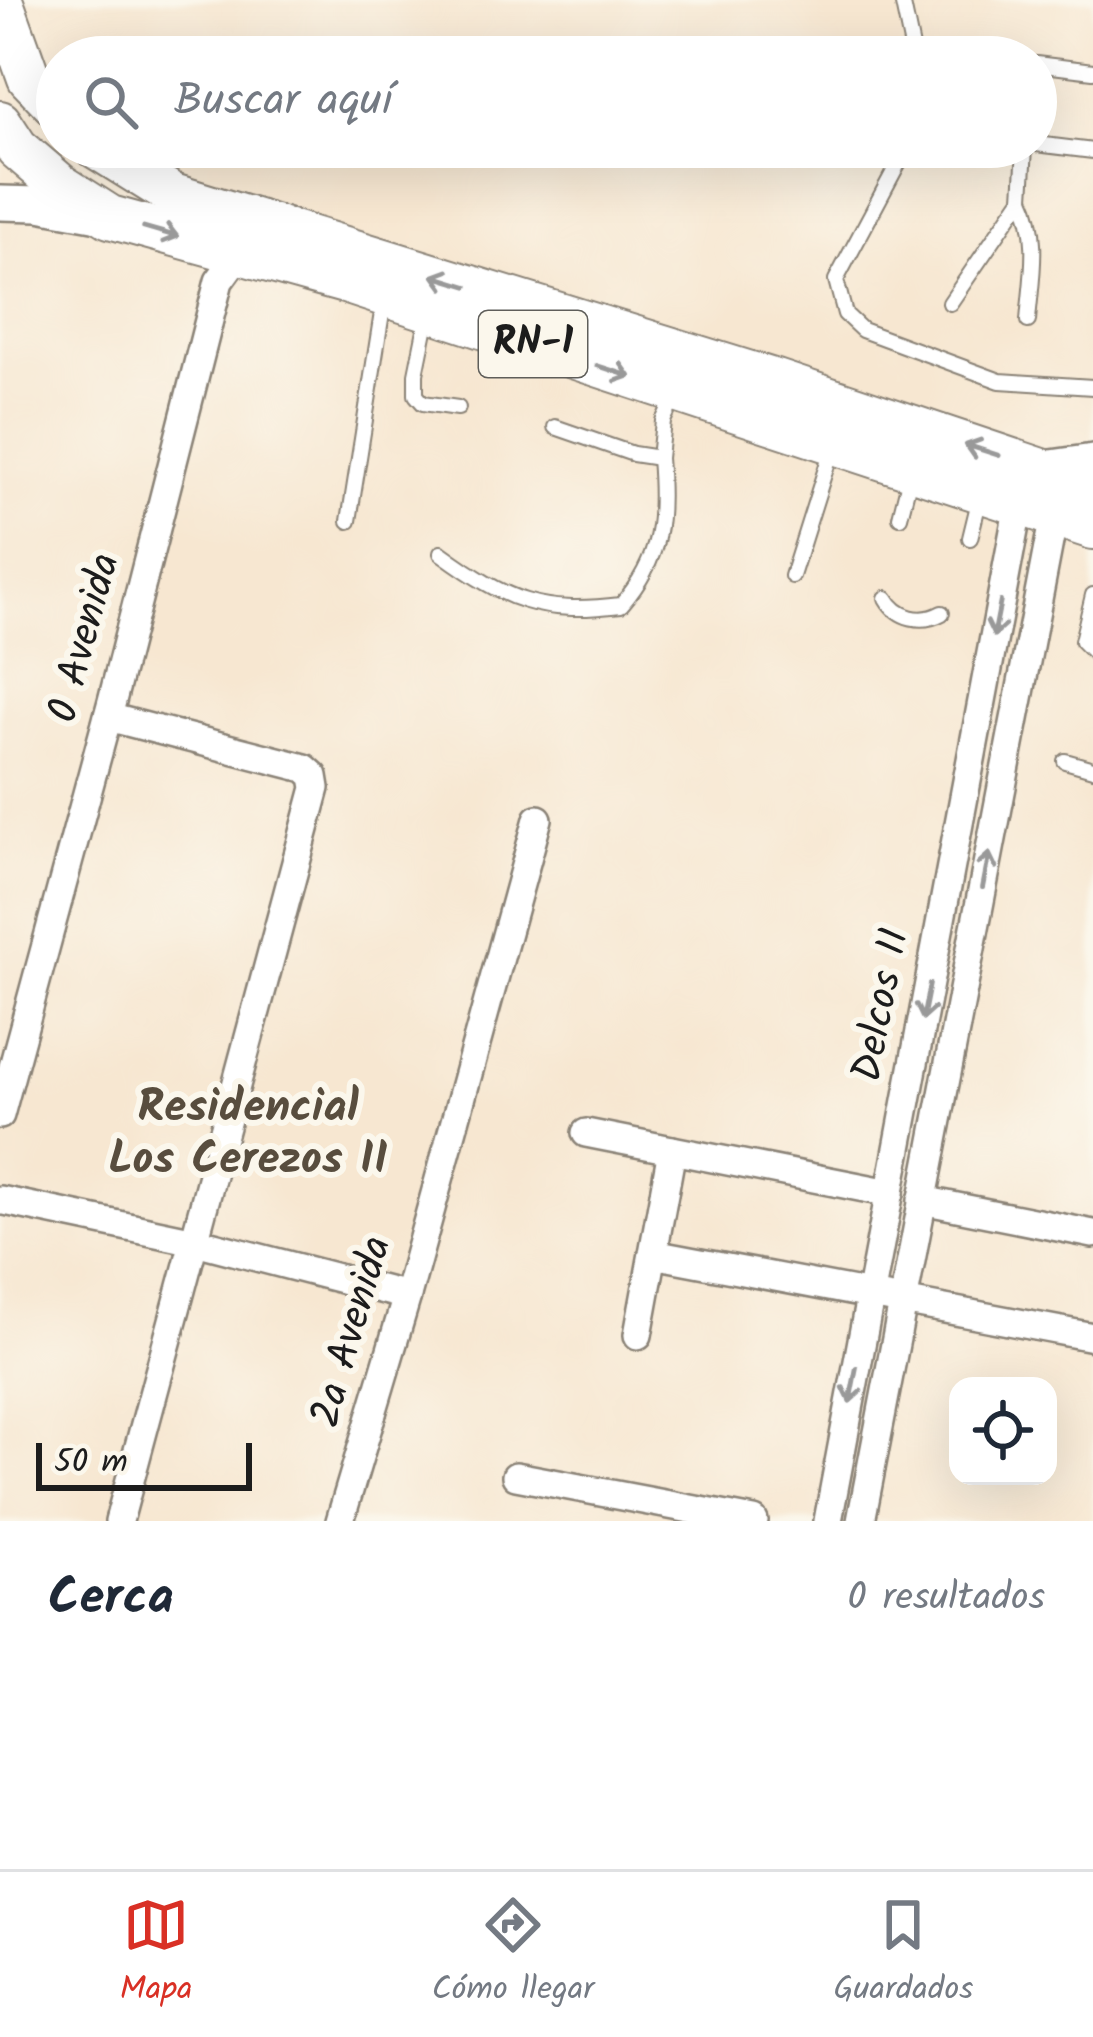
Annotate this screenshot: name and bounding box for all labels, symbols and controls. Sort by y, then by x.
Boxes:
search box [36,36,1057,168]
text: Buscar aquí [174,66,392,138]
icon: search [78,69,144,135]
one-way arrow [142,222,180,244]
one-way arrow [432,269,470,291]
road number: RN-1 [479,311,587,377]
one-way arrow [594,361,632,383]
one-way arrow [964,438,1002,460]
street label: 0 Avenida [30,546,140,730]
one-way arrow [985,598,1008,637]
one-way arrow [976,851,998,890]
street label: Delcos II [834,923,930,1087]
one-way arrow [913,982,936,1021]
district label: Residencial Los Cerezos II [108,1073,388,1197]
street label: 2a Avenida [293,1228,411,1436]
one-way arrow [841,1365,864,1404]
map controls [949,1377,1057,1485]
button: locate [949,1377,1057,1485]
scale bar [36,1437,252,1490]
text: 50 m [54,1437,128,1490]
text: Cerca [48,1559,174,1640]
text: 0 resultados [847,1568,1045,1630]
tab: Mapa [120,1892,192,2017]
tab: Cómo llegar [432,1892,594,2017]
tab: Guardados [833,1892,973,2017]

